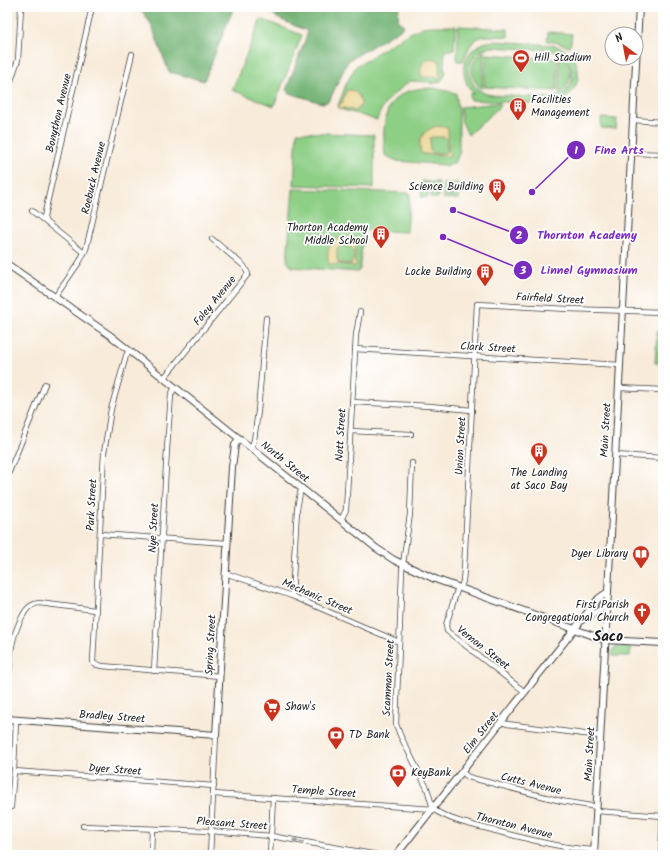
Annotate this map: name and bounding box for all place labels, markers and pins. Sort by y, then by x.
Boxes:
sports icon: Hill Stadium [511,48,531,73]
place label: Hill Stadium [534,49,591,67]
place label: Facilities Management [531,91,591,122]
building icon: Facilities Management [508,96,528,121]
callout: Fine Arts [566,138,652,162]
building icon: Science Building [487,177,507,202]
place label: Science Building [409,178,484,196]
place label: Thorton Academy Middle School [287,219,369,250]
callout: Thornton Academy [509,223,645,247]
building icon: Thorton Academy Middle School [371,224,391,249]
callout: Linnel Gymnasium [513,258,646,282]
building icon: Locke Building [475,262,495,287]
place label: Locke Building [405,263,472,281]
building icon: The Landing at Saco Bay [529,441,549,466]
place label: The Landing at Saco Bay [510,464,568,495]
library icon: Dyer Library [631,544,651,569]
place label: Dyer Library [571,545,629,563]
place label: First Parish Congregational Church [525,596,629,627]
church icon: First Parish Congregational Church [632,601,652,626]
supermarket icon: Shaw's [262,697,282,722]
place label: Shaw's [285,698,316,716]
bank icon: TD Bank [326,725,346,750]
place label: TD Bank [349,726,390,744]
bank icon: KeyBank [388,763,408,788]
place label: KeyBank [411,764,452,782]

